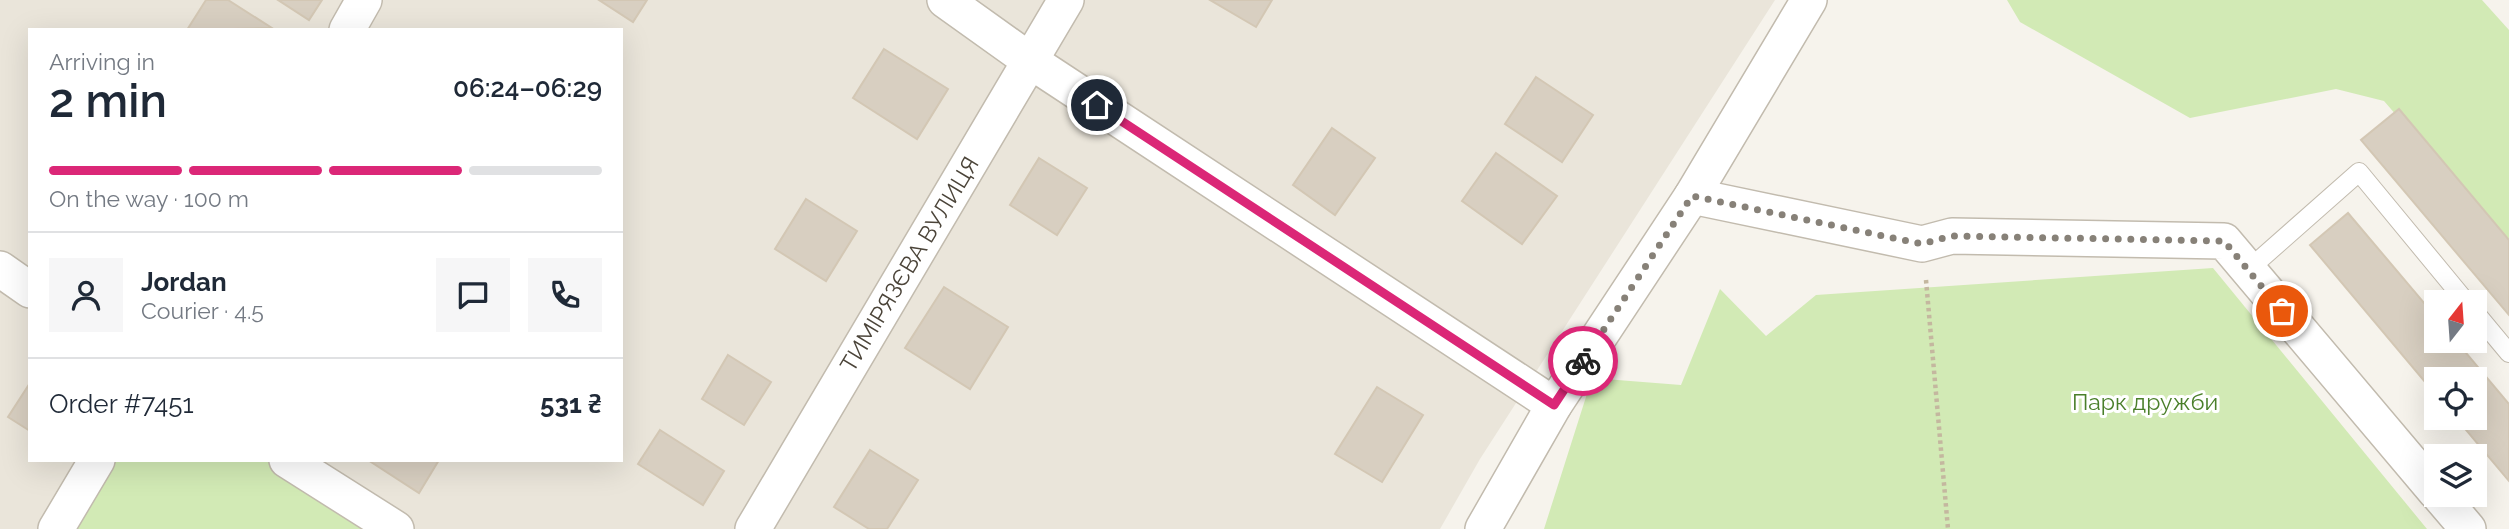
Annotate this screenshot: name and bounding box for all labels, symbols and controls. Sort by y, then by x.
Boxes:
text: Arriving in [49,48,155,75]
text: 06:24–06:29 [453,73,602,103]
text: 2 min [49,74,167,128]
pin [1067,75,1127,135]
icon: home [1078,86,1116,124]
street label: ТИМІРЯЗЄВА ВУЛИЦЯ [834,152,984,376]
text: On the way · 100 m [49,185,249,212]
button: person [49,258,123,332]
button: chat [436,258,510,332]
button: phone [528,258,602,332]
text: Jordan [141,267,227,297]
pin [2252,281,2312,341]
north arrow [2424,290,2487,354]
map controls [2424,290,2487,507]
icon: bag [2263,292,2301,330]
text: Courier · 4.5 [141,297,264,324]
courier [1548,326,1618,396]
icon: bike [1564,342,1602,380]
button: locate [2424,367,2487,430]
park label: Парк дружби [2072,388,2218,415]
text: Order #7451 [49,389,194,419]
text: 531 ₴ [540,389,602,419]
button: layers [2424,444,2487,507]

